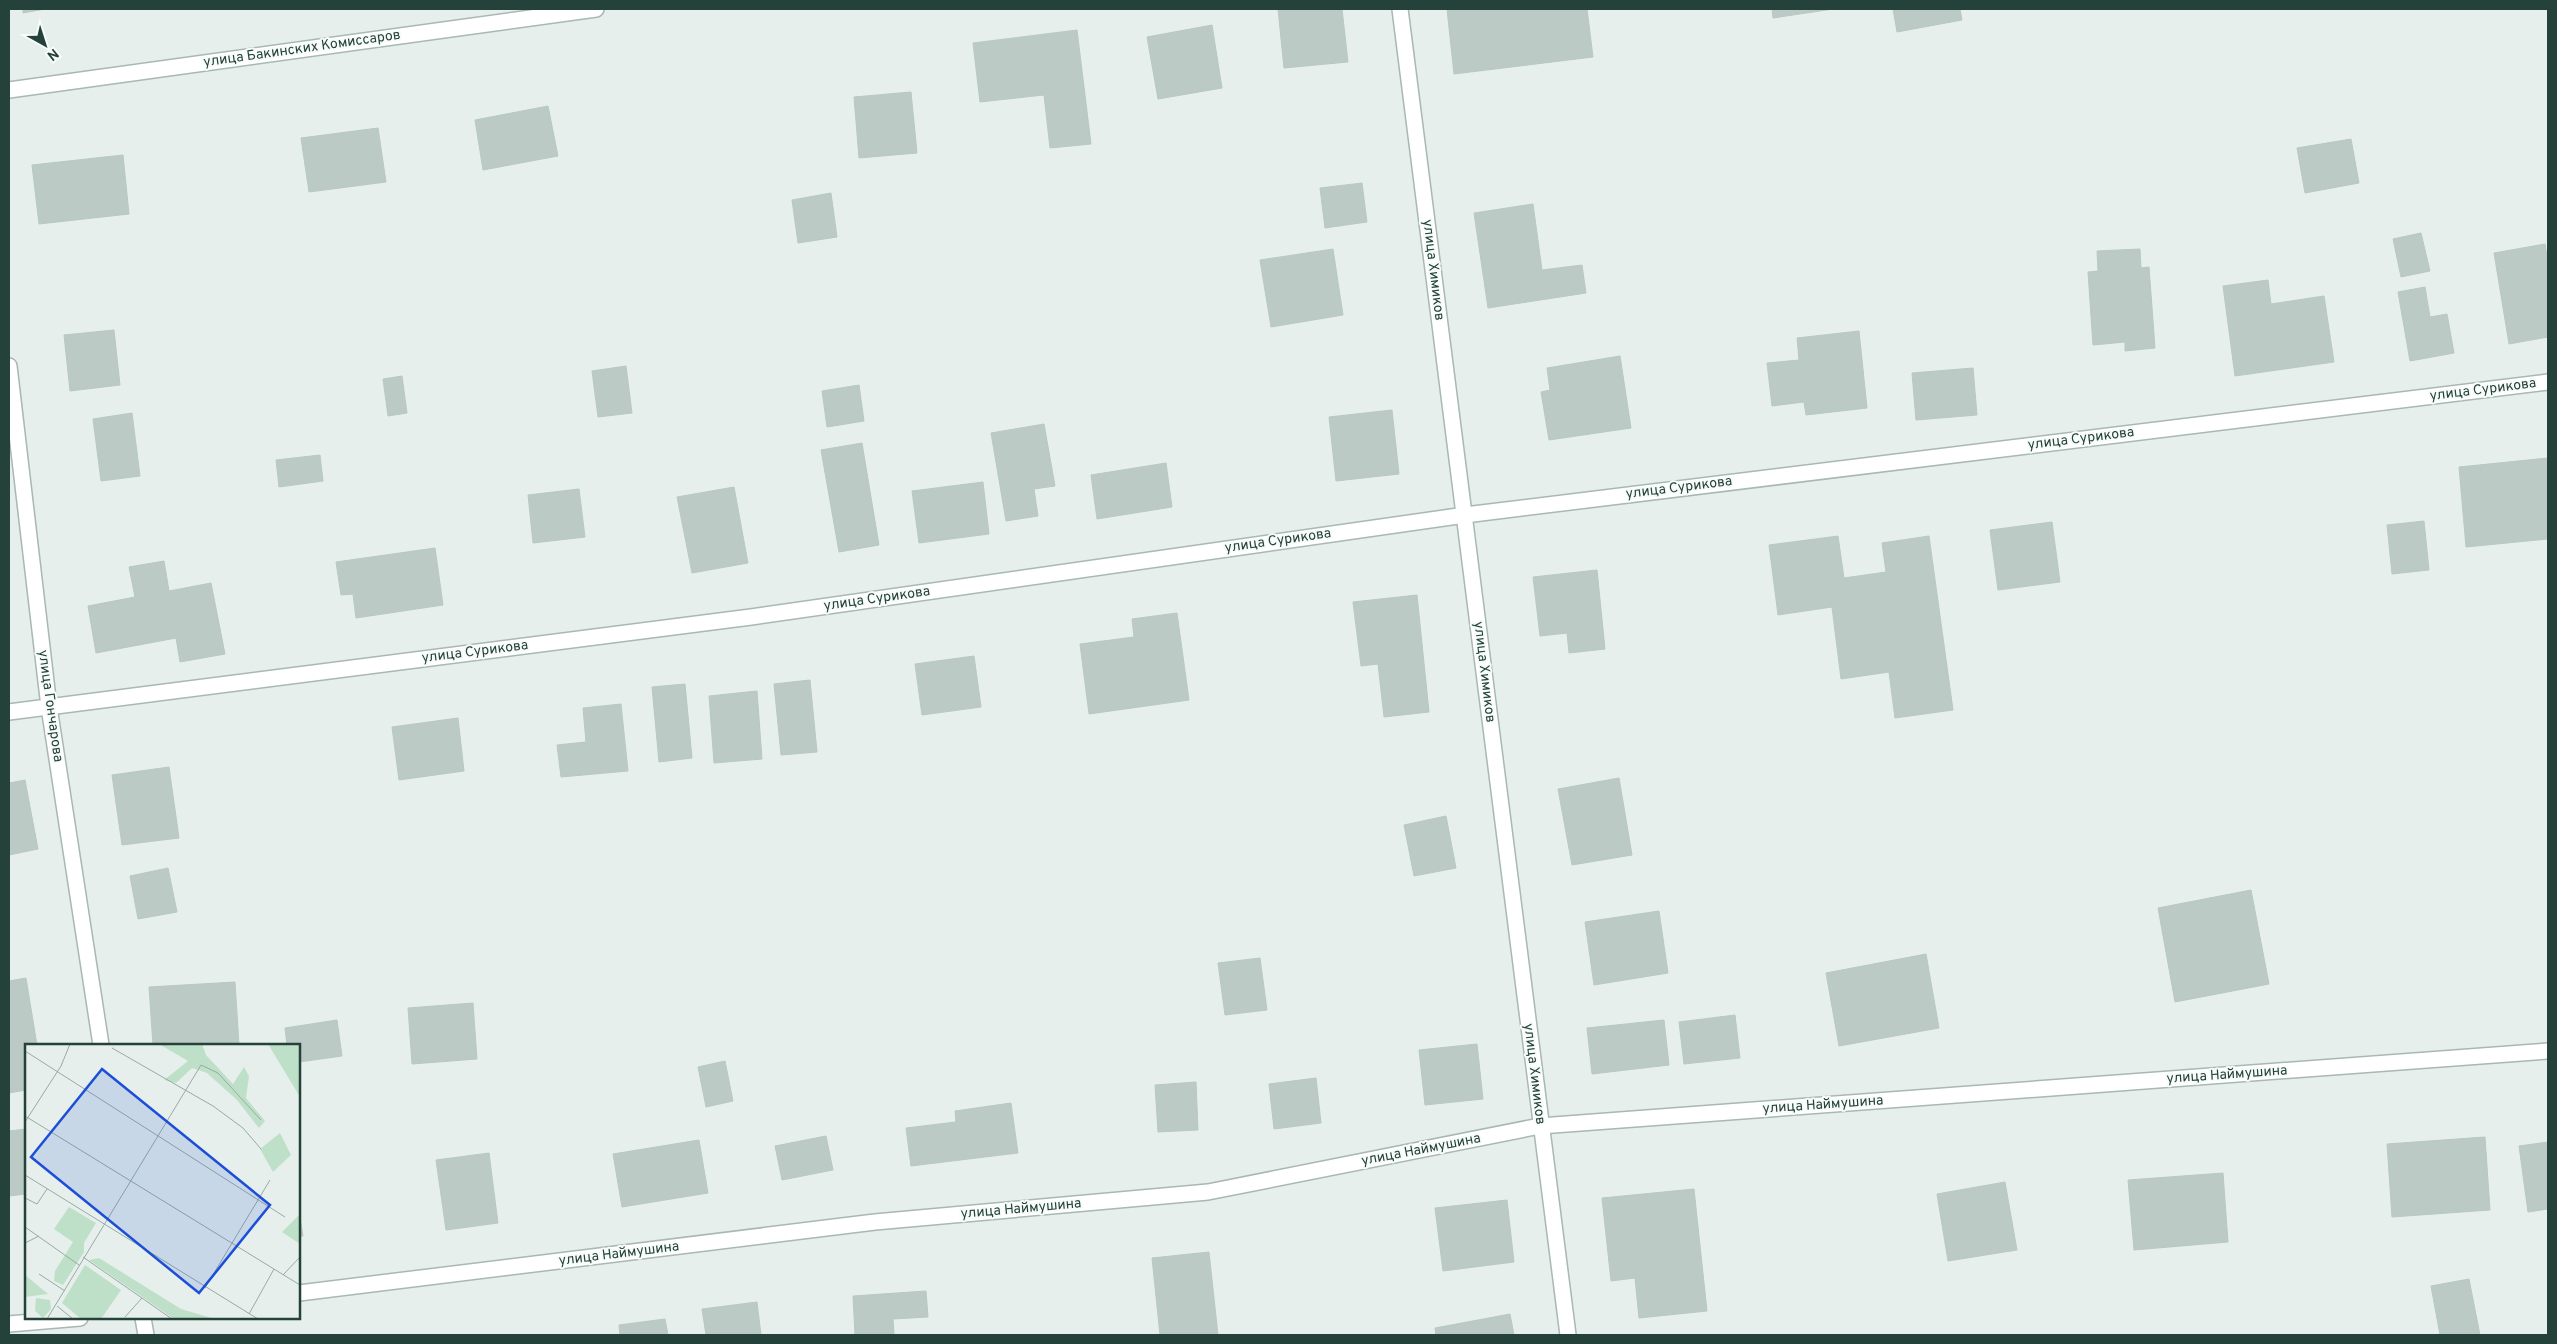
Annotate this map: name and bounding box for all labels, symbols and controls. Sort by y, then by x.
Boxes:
north arrow [20,20,70,70]
street label: улица Бакинских Комиссаров [202,27,402,71]
text: N [43,44,61,64]
street label: улица Химиков [1418,218,1448,322]
street label: улица Сурикова [2429,375,2537,405]
street label: улица Сурикова [2027,424,2135,454]
street label: улица Сурикова [1625,473,1733,503]
street label: улица Сурикова [1224,525,1332,557]
street label: улица Сурикова [823,583,931,615]
street label: улица Химиков [1469,620,1499,724]
street label: улица Сурикова [421,637,529,667]
street label: улица Гончарова [34,649,66,763]
street label: улица Химиков [1519,1022,1549,1126]
inset map [25,1044,300,1319]
street label: улица Наймушина [2166,1062,2288,1088]
street label: улица Наймушина [1762,1092,1884,1118]
street label: улица Наймушина [1360,1130,1482,1170]
street label: улица Наймушина [960,1195,1082,1223]
street label: улица Наймушина [558,1238,680,1270]

